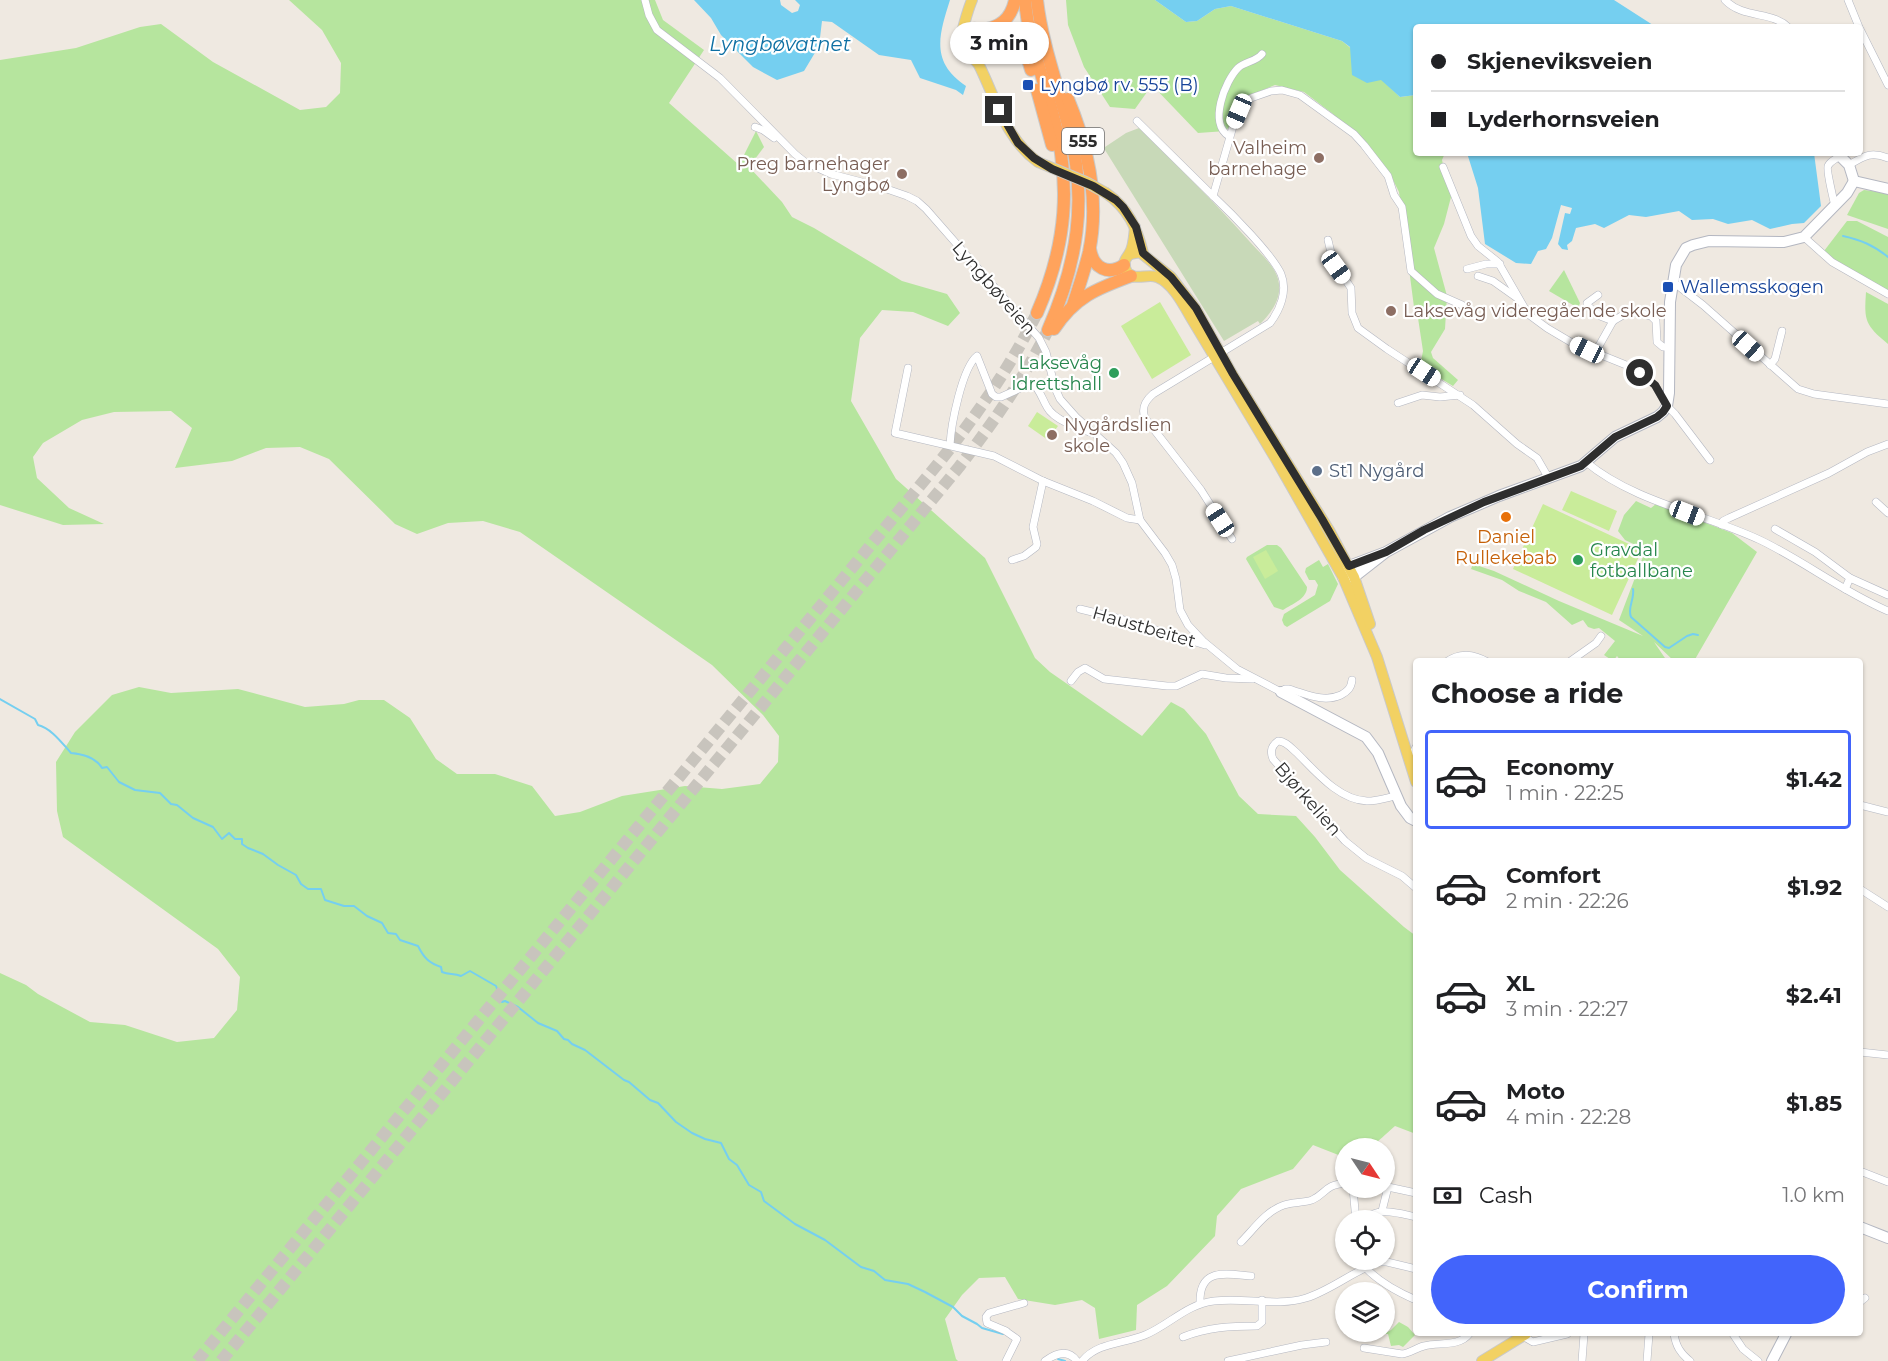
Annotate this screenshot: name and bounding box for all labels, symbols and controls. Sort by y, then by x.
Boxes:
callout: 3 min [950,23,1048,65]
text: 3 min [970,31,1029,55]
water label: Lyngbøvatnet [709,32,851,56]
text: Skjeneviksveien [1467,48,1652,75]
place label: Lyngbø rv. 555 (B) [1040,74,1199,96]
marker: Lyngbø rv. 555 (B) [1021,78,1035,92]
car [1224,91,1254,131]
route end [985,96,1012,123]
text: Lyderhornsveien [1467,106,1660,133]
road number: 555 [1062,128,1104,154]
place label: Valheim barnehage [1208,137,1307,180]
marker: Valheim barnehage [1312,151,1326,165]
place label: Preg barnehager Lyngbø [736,153,890,196]
marker: Preg barnehager Lyngbø [895,167,909,181]
street label: Lyngbøveien [948,237,1040,339]
car [1318,247,1354,287]
place label: Wallemsskogen [1680,276,1824,298]
marker: Wallemsskogen [1661,280,1675,294]
place label: Laksevåg videregående skole [1403,300,1667,322]
marker: Laksevåg videregående skole [1384,304,1398,318]
car [1729,327,1767,365]
car [1567,334,1607,366]
place label: Laksevåg idrettshall [1011,352,1102,395]
car [1404,355,1444,389]
route start [1626,359,1653,386]
marker: Laksevåg idrettshall [1107,366,1121,380]
place label: Nygårdslien skole [1064,414,1172,457]
marker: Nygårdslien skole [1045,428,1059,442]
place label: St1 Nygård [1329,460,1424,482]
marker: St1 Nygård [1310,464,1324,478]
car [1667,498,1707,528]
car [1203,500,1237,540]
marker: Daniel Rullekebab [1499,510,1513,524]
place label: Daniel Rullekebab [1455,526,1557,569]
place label: Gravdal fotballbane [1590,539,1693,582]
marker: Gravdal fotballbane [1571,553,1585,567]
street label: Haustbeitet [1090,602,1198,652]
text: Choose a ride [1431,677,1623,710]
icon: car [1434,753,1488,807]
text: Economy [1506,754,1614,781]
street label: Bjørkelien [1270,757,1346,841]
text: $1.42 [1786,766,1842,793]
text: 1 min · 22:25 [1506,781,1624,805]
icon: car [1434,861,1488,915]
text: Comfort [1506,862,1601,889]
text: $1.92 [1787,874,1842,901]
text: 2 min · 22:26 [1506,889,1629,913]
icon: car [1434,969,1488,1023]
text: XL [1506,970,1535,997]
text: $2.41 [1786,982,1842,1009]
text: 3 min · 22:27 [1506,997,1628,1021]
icon: car [1434,1077,1488,1131]
text: Moto [1506,1078,1565,1105]
text: $1.85 [1786,1090,1842,1117]
text: 4 min · 22:28 [1506,1105,1631,1129]
north arrow [1335,1138,1395,1198]
map controls [1335,1138,1395,1342]
icon: cash [1431,1179,1464,1212]
text: Cash [1479,1182,1533,1209]
text: 1.0 km [1782,1183,1845,1207]
button: locate [1335,1210,1395,1270]
button: Confirm [1431,1255,1845,1324]
button: layers [1335,1282,1395,1342]

